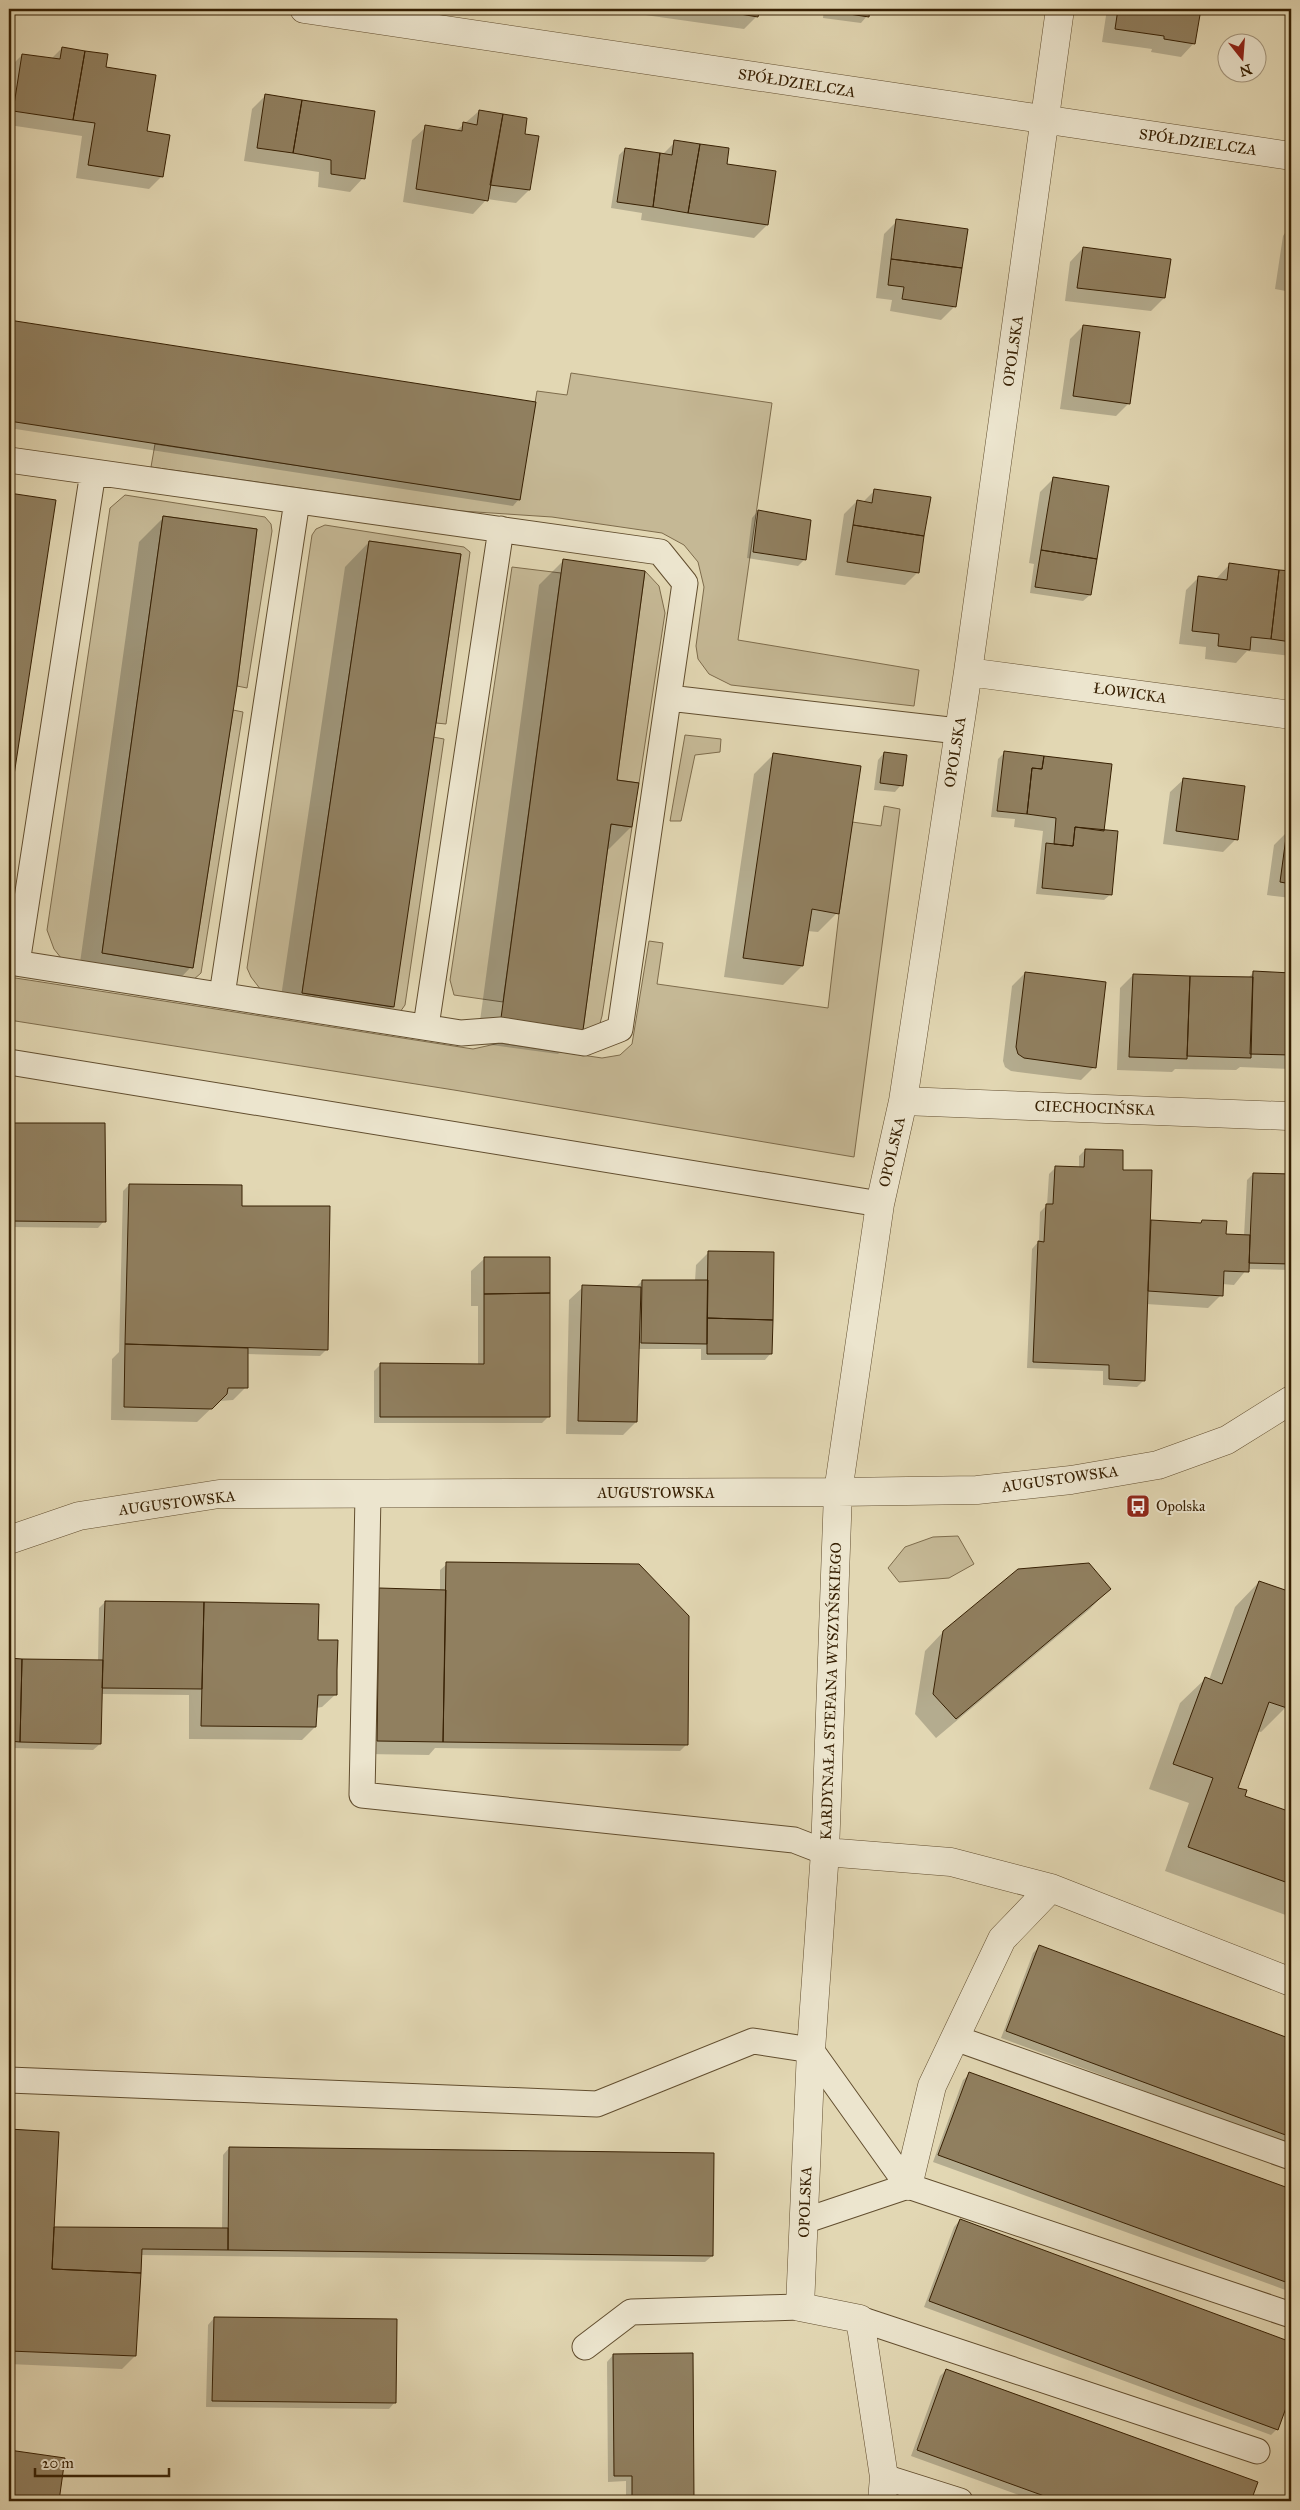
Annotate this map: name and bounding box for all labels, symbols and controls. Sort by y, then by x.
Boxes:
north arrow [1218,32,1268,82]
text: N [1237,60,1254,80]
street label: SPÓŁDZIELCZA [737,64,857,101]
street label: SPÓŁDZIELCZA [1138,124,1258,159]
street label: OPOLSKA [999,314,1027,388]
street label: ŁOWICKA [1092,679,1168,707]
street label: OPOLSKA [941,715,969,789]
street label: CIECHOCIŃSKA [1034,1096,1156,1119]
street label: OPOLSKA [875,1115,909,1189]
street label: AUGUSTOWSKA [1000,1462,1119,1496]
street label: AUGUSTOWSKA [596,1484,715,1502]
street label: AUGUSTOWSKA [117,1487,236,1519]
bus stop icon: Opolska [1125,1493,1151,1519]
place label: Opolska [1156,1497,1206,1515]
street label: KARDYNAŁA STEFANA WYSZYŃSKIEGO [816,1542,845,1840]
street label: OPOLSKA [795,2166,815,2238]
scale bar [35,2445,169,2477]
text: 20 m [42,2454,74,2472]

